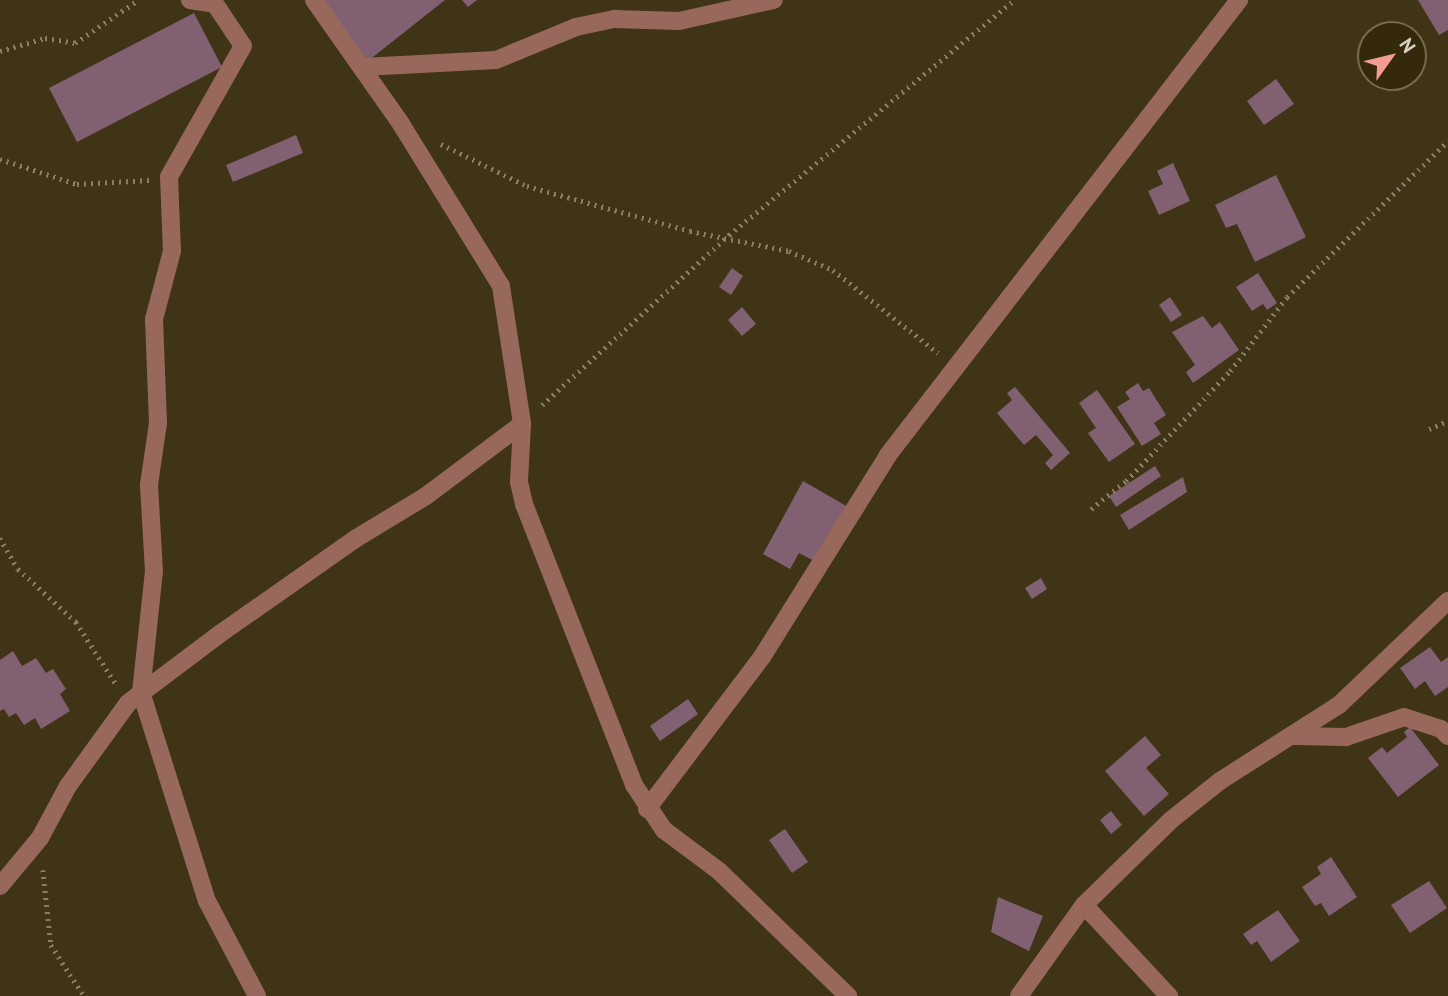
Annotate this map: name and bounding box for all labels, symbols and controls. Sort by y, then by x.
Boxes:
north arrow [1357,21,1427,91]
text: N [1394,33,1421,57]

